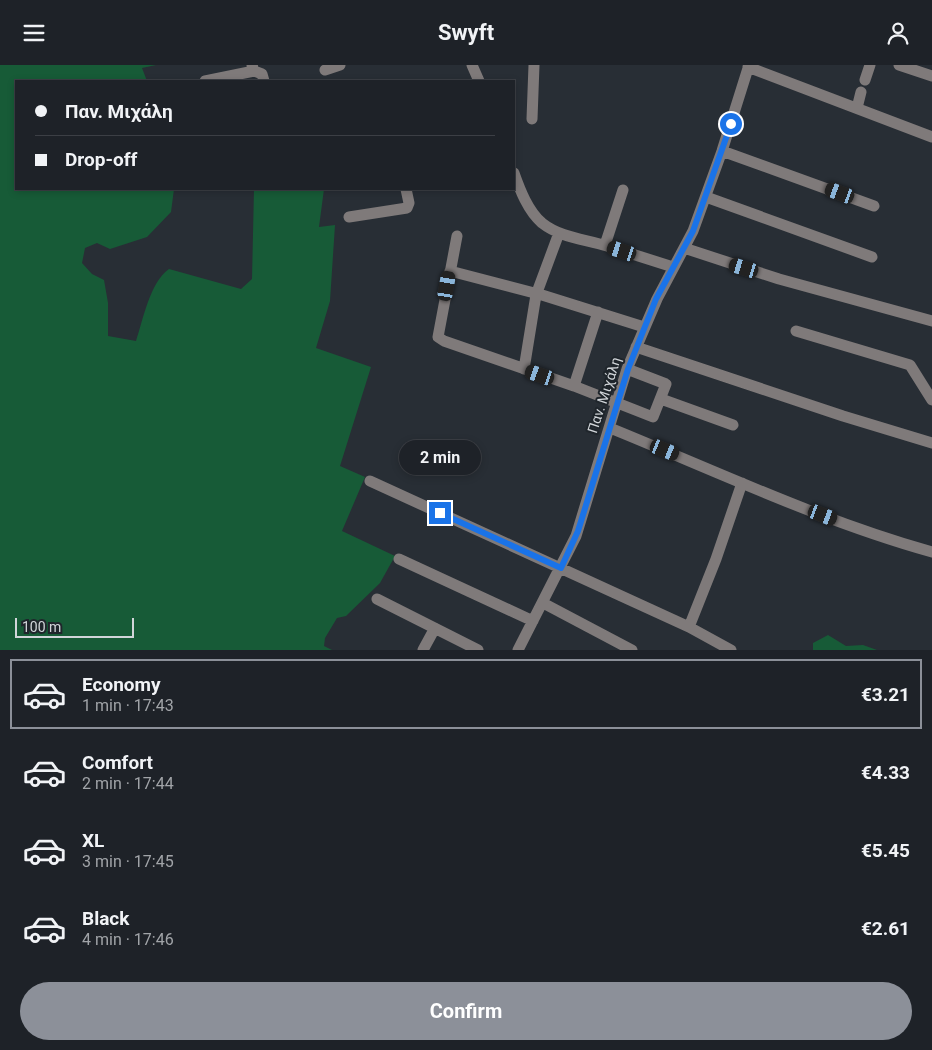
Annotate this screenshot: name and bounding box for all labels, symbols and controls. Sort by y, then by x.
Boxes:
icon: menu [20,19,48,47]
icon: person [884,19,912,47]
text: Swyft [438,20,494,45]
text: Παν. Μιχάλη [65,100,173,123]
route start [720,113,742,135]
text: Drop-off [65,148,137,171]
car [823,181,856,205]
car [605,239,638,263]
car [727,256,760,280]
car [437,270,456,302]
street label: Παν. Μιχάλη [584,355,624,435]
car [523,363,556,387]
car [648,437,681,463]
callout: 2 min [399,441,481,475]
text: 2 min [420,448,460,467]
route end [429,502,451,524]
car [806,503,839,527]
scale bar [15,615,134,638]
text: 100 m [22,619,61,635]
icon: car [22,672,67,717]
text: Economy [82,673,161,696]
text: €3.21 [861,683,910,706]
text: 1 min · 17:43 [82,696,174,715]
icon: car [22,750,67,795]
text: Comfort [82,751,153,774]
text: €4.33 [861,761,910,784]
text: 2 min · 17:44 [82,774,174,793]
icon: car [22,828,67,873]
text: XL [82,829,104,852]
text: €5.45 [861,839,910,862]
text: 3 min · 17:45 [82,852,174,871]
icon: car [22,906,67,951]
text: Black [82,907,129,930]
text: €2.61 [861,917,910,940]
text: 4 min · 17:46 [82,930,174,949]
button: Confirm [20,982,912,1040]

